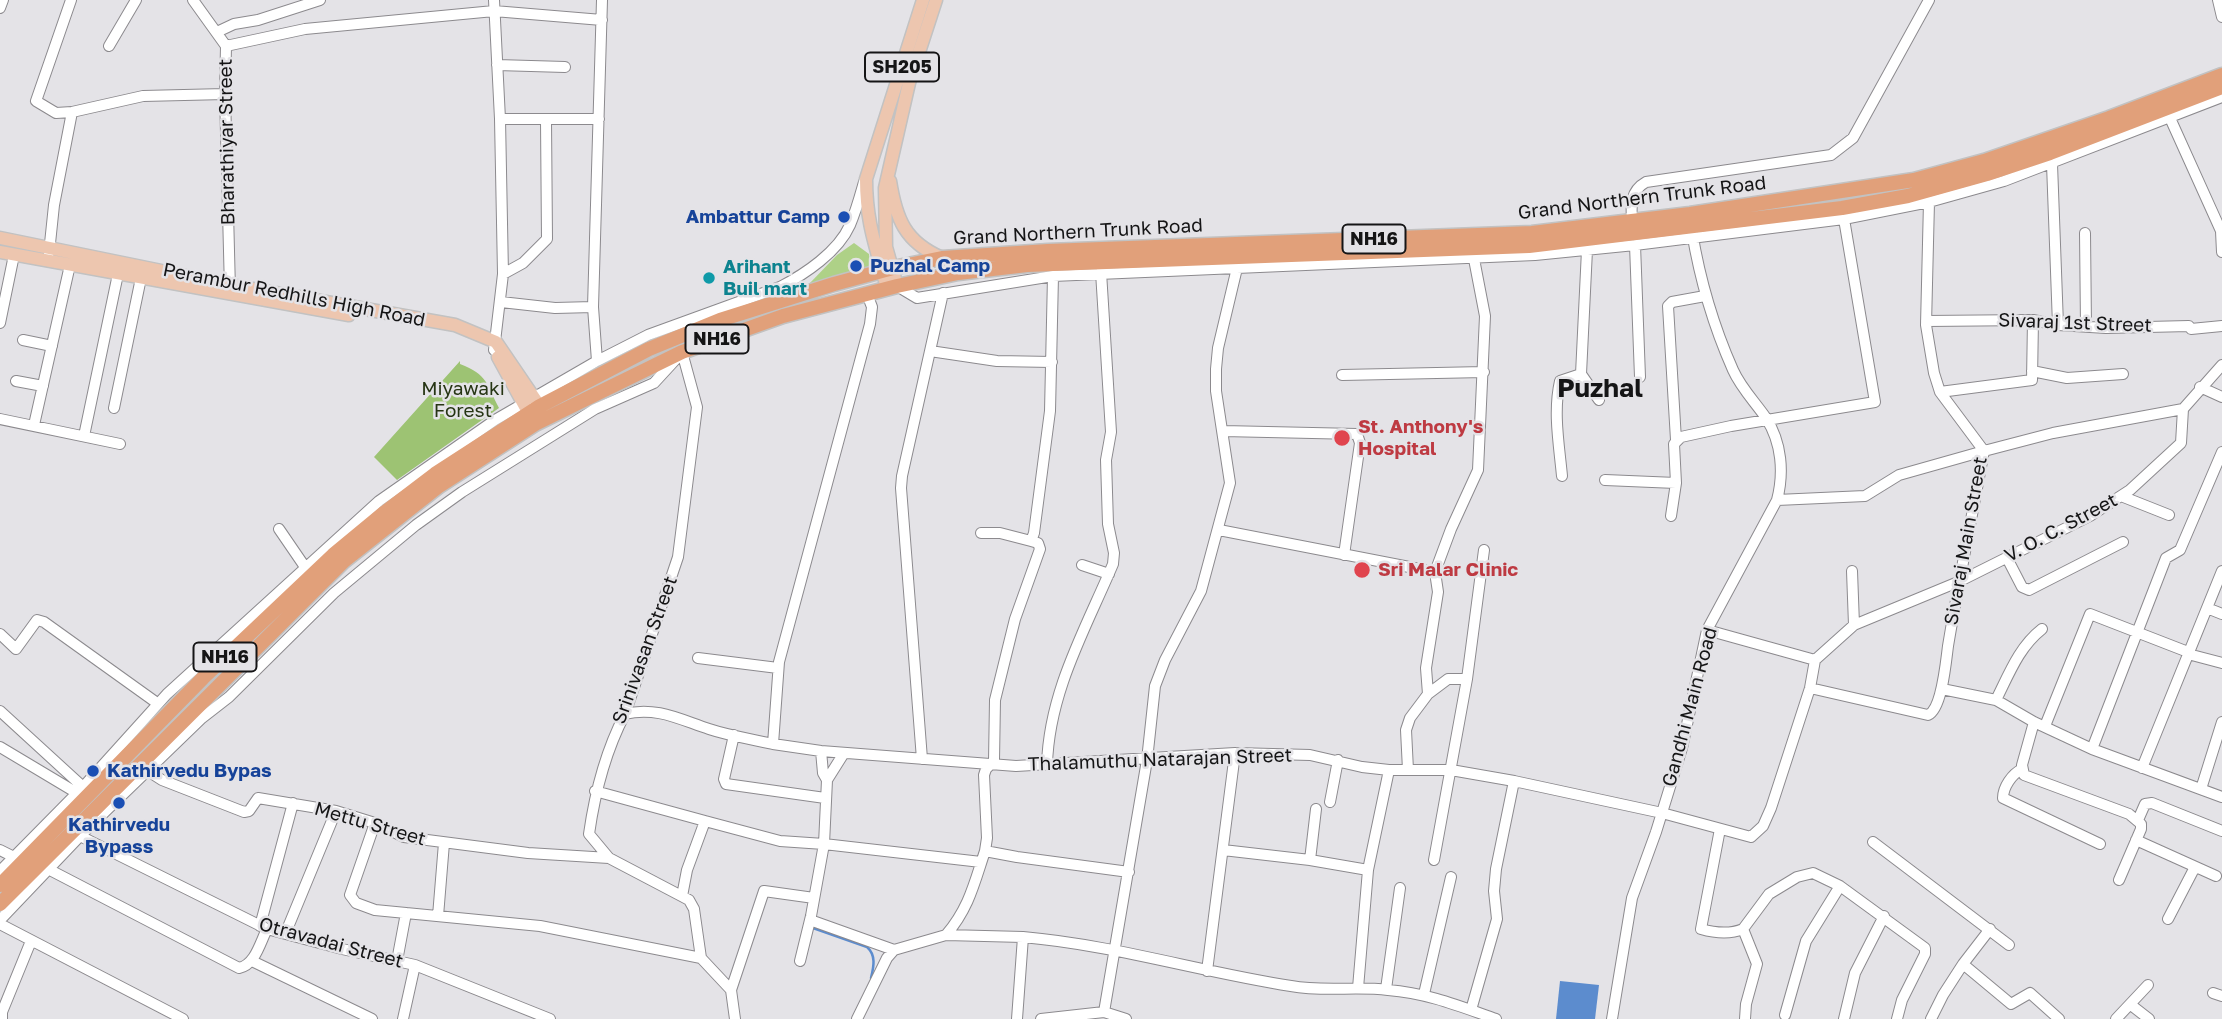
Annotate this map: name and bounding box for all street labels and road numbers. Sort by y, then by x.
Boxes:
road number: SH205 [865,52,939,82]
street label: Bharathiyar Street [214,59,240,225]
street label: Grand Northern Trunk Road [1517,171,1767,225]
street label: Grand Northern Trunk Road [953,214,1203,250]
road number: NH16 [1342,225,1406,254]
street label: Perambur Redhills High Road [161,258,427,332]
street label: Sivaraj 1st Street [1998,309,2152,337]
road number: NH16 [686,324,748,354]
street label: Sivaraj Main Street [1940,455,1992,627]
street label: V. O. C. Street [2001,489,2121,567]
street label: Srinivasan Street [608,573,682,727]
street label: Gandhi Main Road [1658,625,1722,789]
road number: NH16 [194,642,256,672]
street label: Thalamuthu Natarajan Street [1027,744,1293,776]
street label: Mettu Street [312,797,428,851]
street label: Otravadai Street [256,913,406,973]

